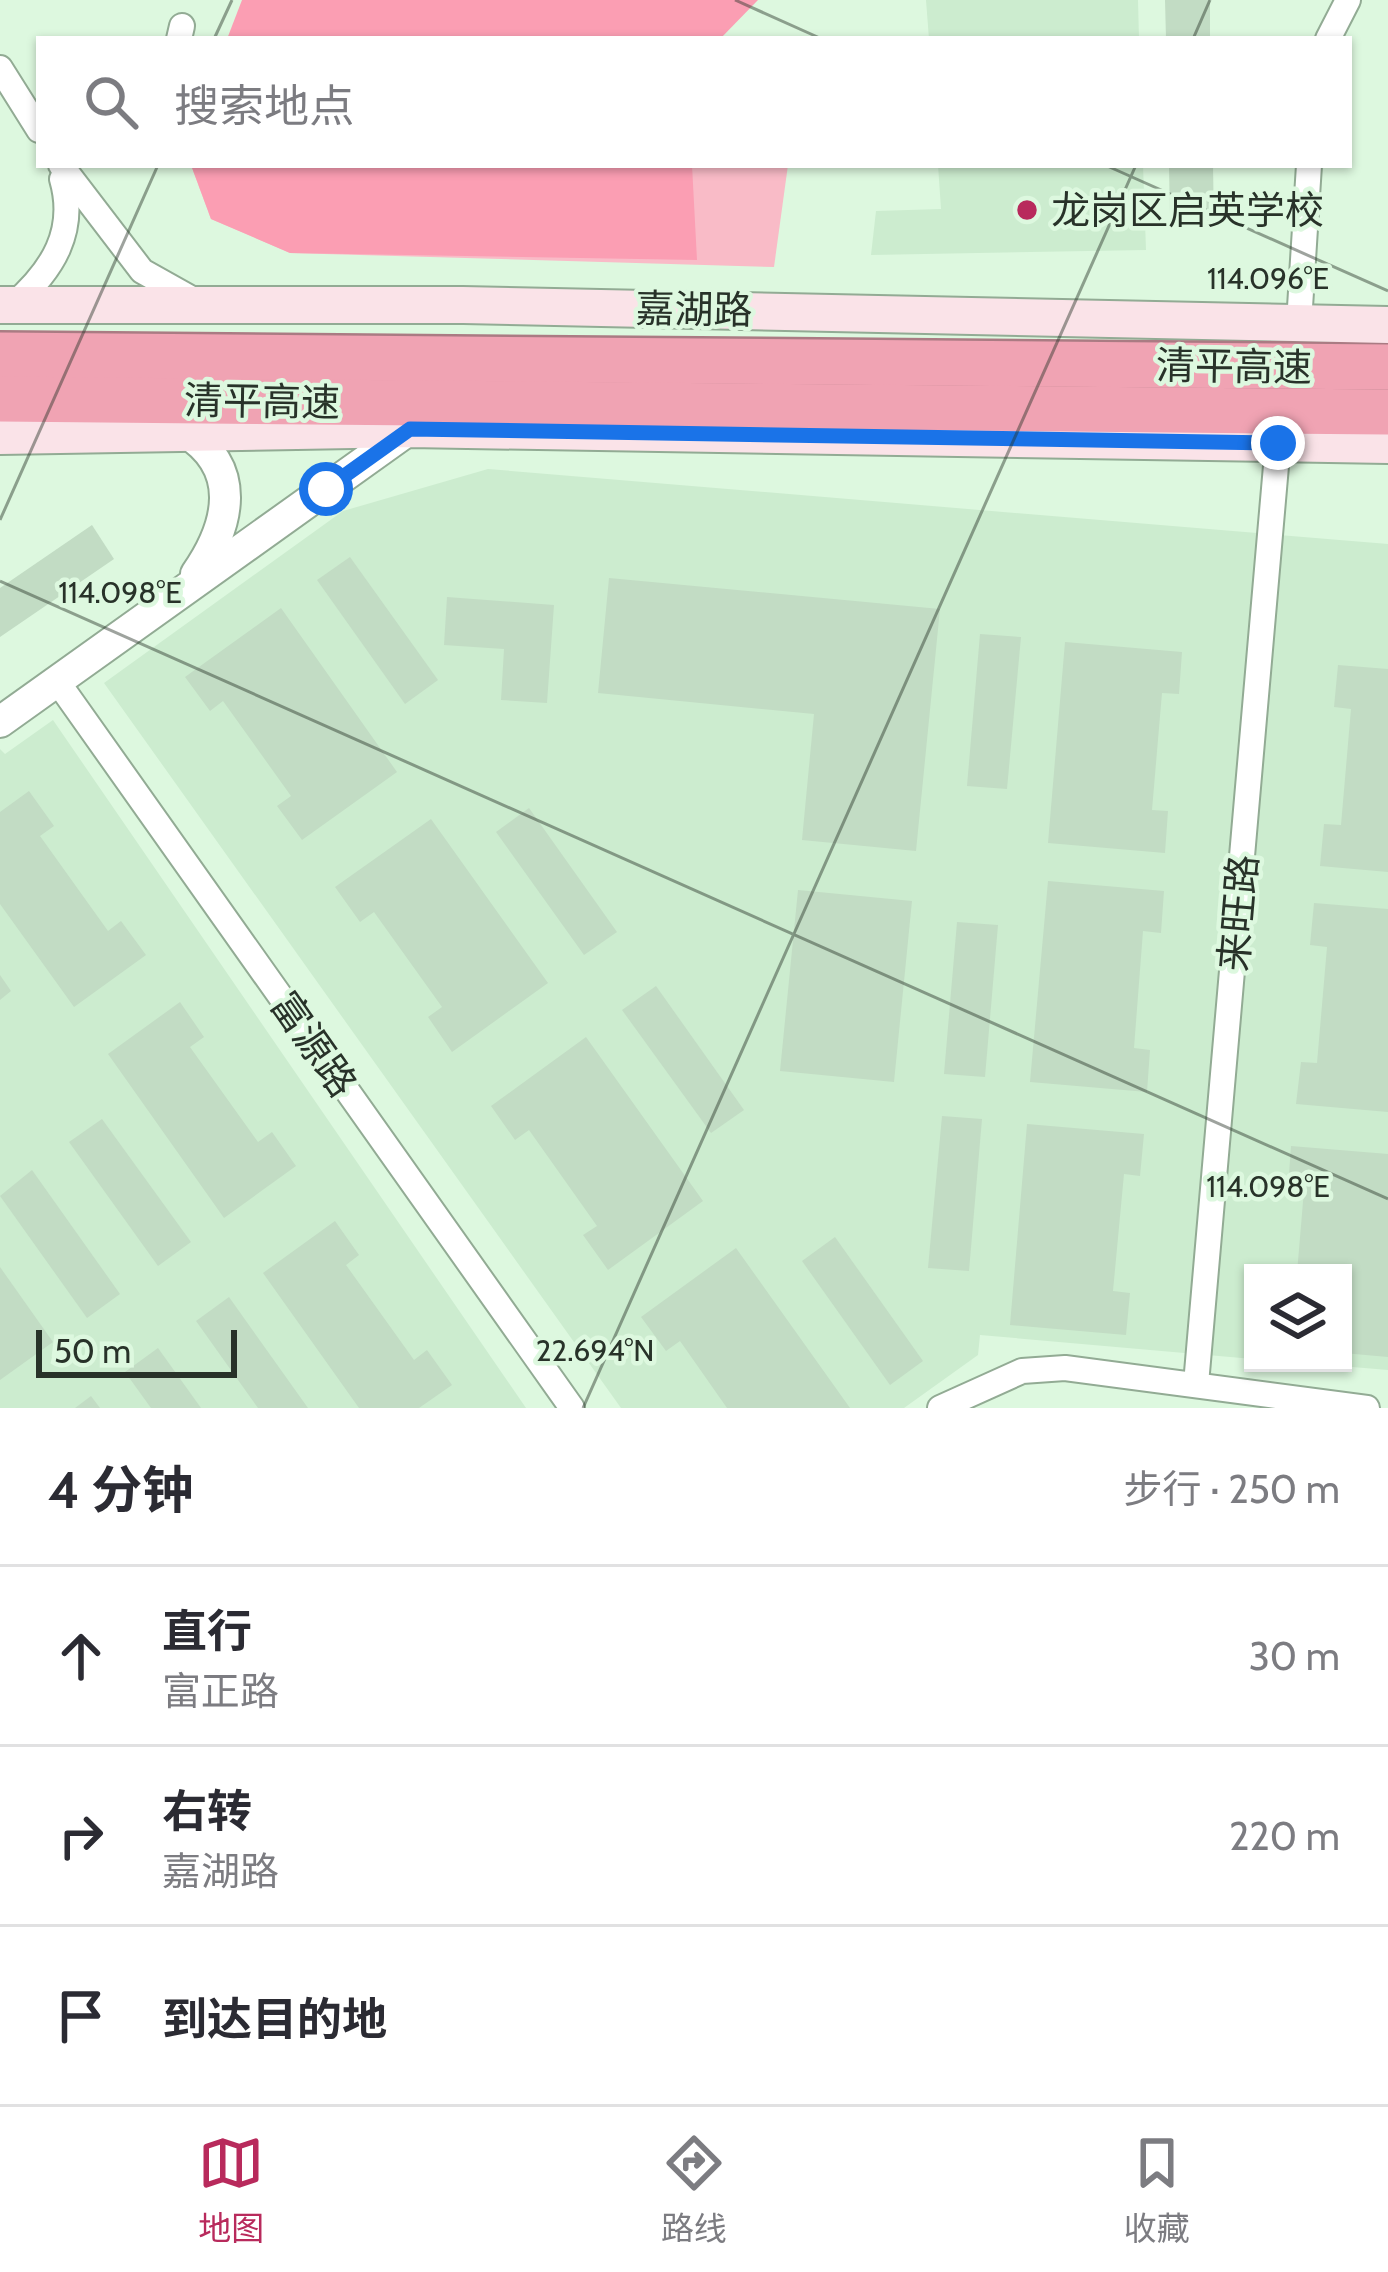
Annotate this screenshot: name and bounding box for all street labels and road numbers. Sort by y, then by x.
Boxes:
street label: 嘉湖路 [635,284,753,334]
street label: 清平高速 [1156,341,1312,391]
street label: 清平高速 [184,376,340,426]
street label: 来旺路 [1209,853,1267,973]
street label: 富源路 [261,982,367,1106]

